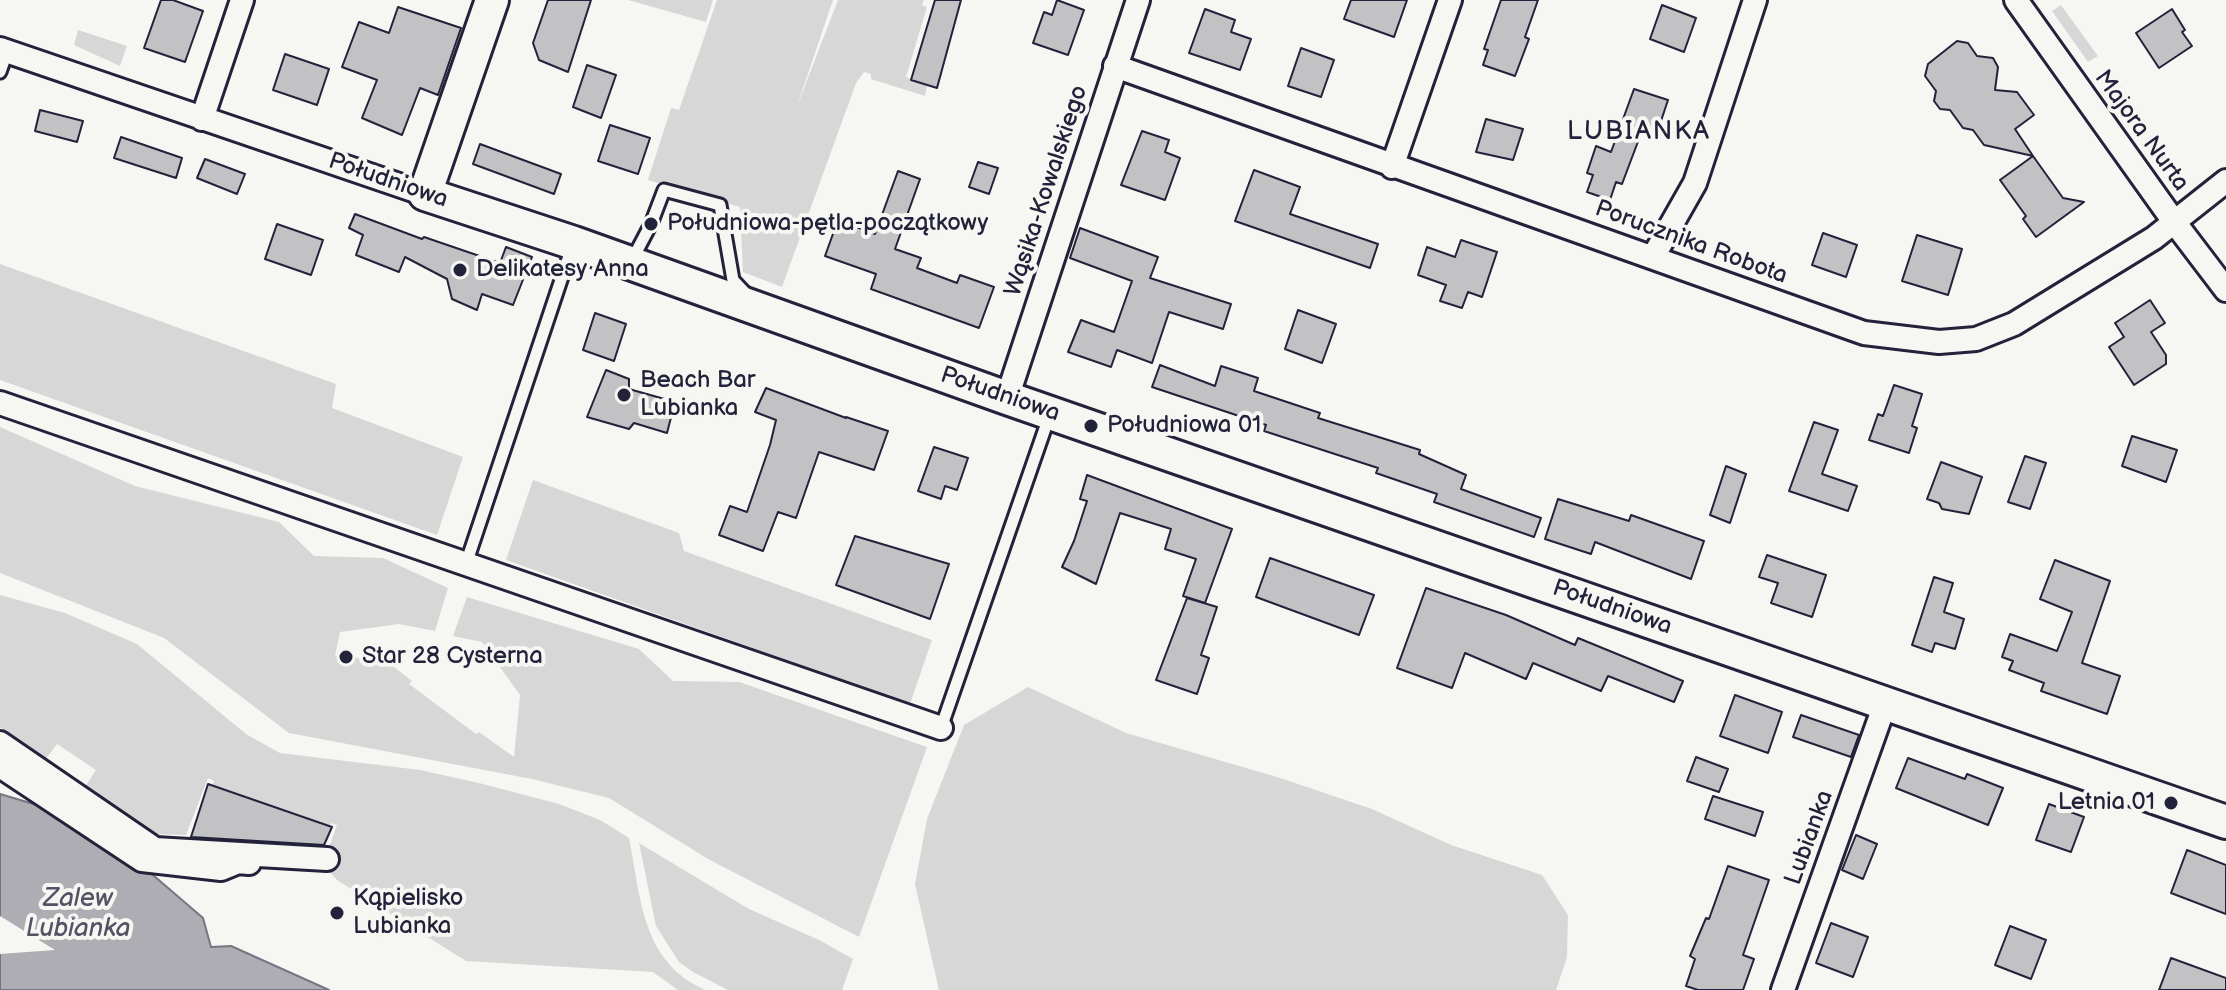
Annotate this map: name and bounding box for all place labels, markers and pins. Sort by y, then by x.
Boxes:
place label: Południowa-pętla-początkowy [667,210,988,238]
marker: Południowa-pętla-początkowy [642,215,660,233]
place label: Delikatesy Anna [476,256,649,284]
marker: Delikatesy Anna [451,261,469,279]
place label: Beach Bar Lubianka [640,367,755,423]
marker: Beach Bar Lubianka [615,386,633,404]
place label: Południowa 01 [1107,412,1261,440]
marker: Południowa 01 [1082,417,1100,435]
place label: Star 28 Cysterna [362,643,543,671]
marker: Star 28 Cysterna [337,648,355,666]
place label: Letnia 01 [2058,789,2155,817]
marker: Letnia 01 [2162,794,2180,812]
place label: Kąpielisko Lubianka [353,885,463,941]
marker: Kąpielisko Lubianka [328,904,346,922]

